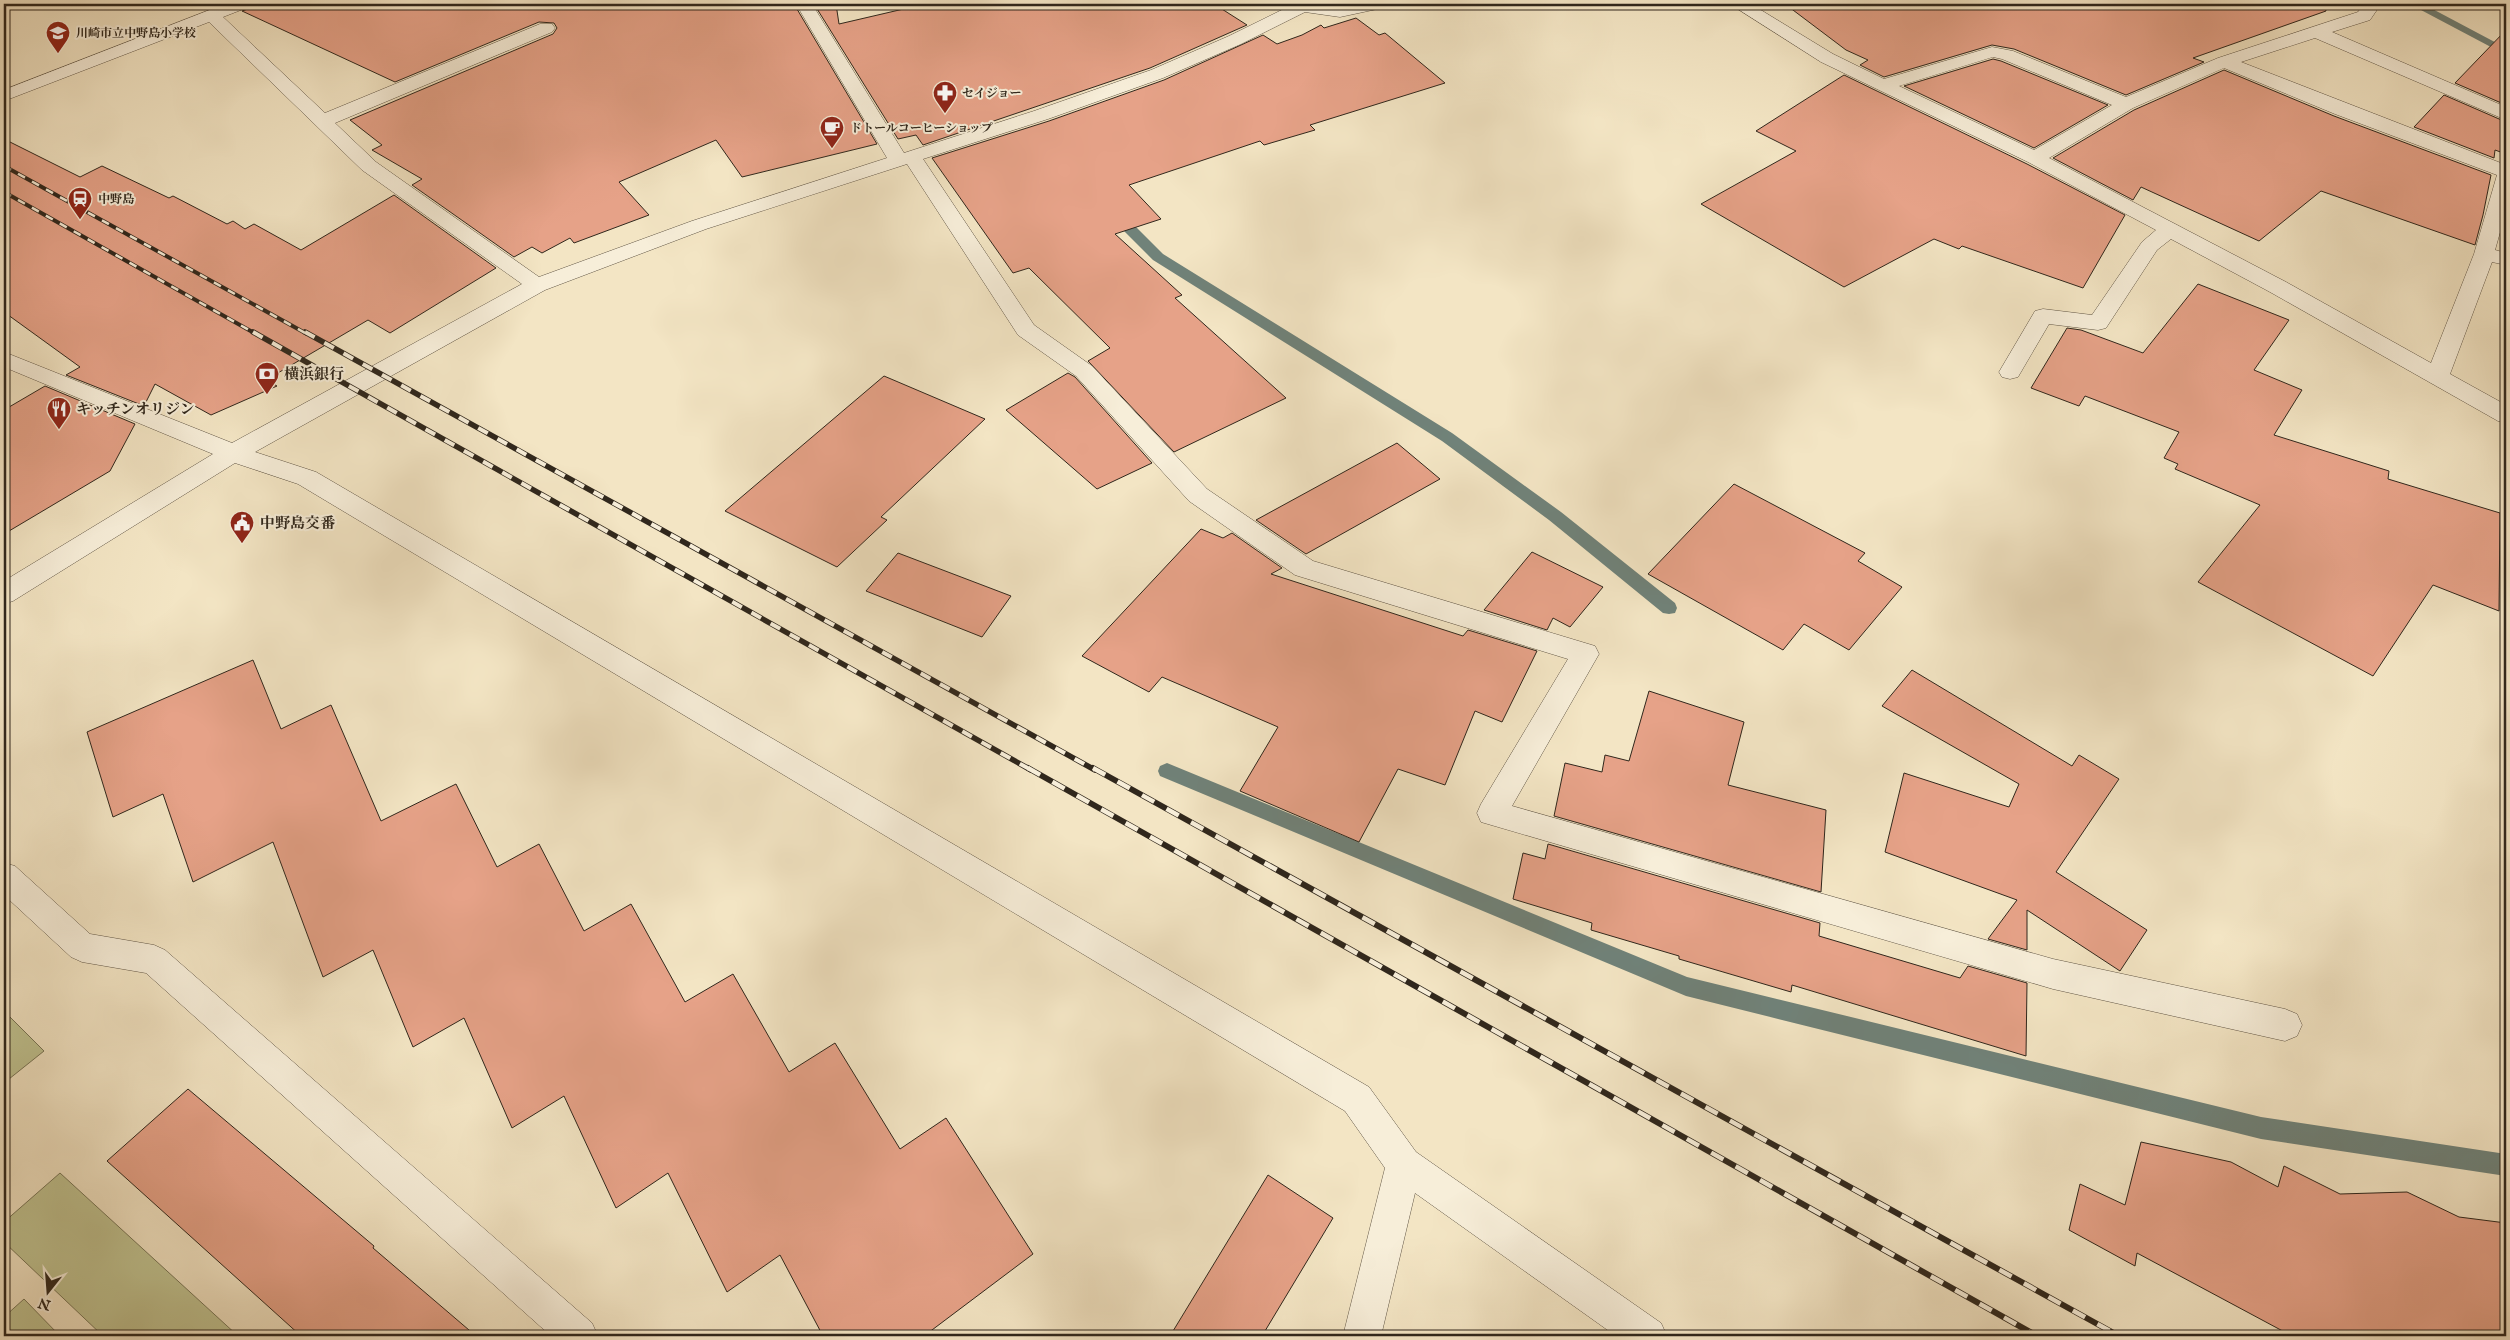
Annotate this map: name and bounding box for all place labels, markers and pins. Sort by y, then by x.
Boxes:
school or university icon: 川崎市立中野島小学校 [45,20,71,54]
place label: 川崎市立中野島小学校 [76,26,196,41]
pharmacy icon: セイジョー [932,80,958,114]
place label: セイジョー [962,86,1021,101]
cafe icon: ドトールコーヒーショップ [819,115,845,149]
place label: ドトールコーヒーショップ [850,121,993,136]
station icon: 中野島 [67,186,93,220]
place label: 中野島 [98,192,135,207]
bank icon: 横浜銀行 [254,361,280,395]
place label: 横浜銀行 [284,365,344,384]
restaurant icon: キッチンオリジン [46,396,72,430]
place label: キッチンオリジン [76,400,195,419]
public building icon: 中野島交番 [229,510,255,544]
place label: 中野島交番 [260,514,336,533]

